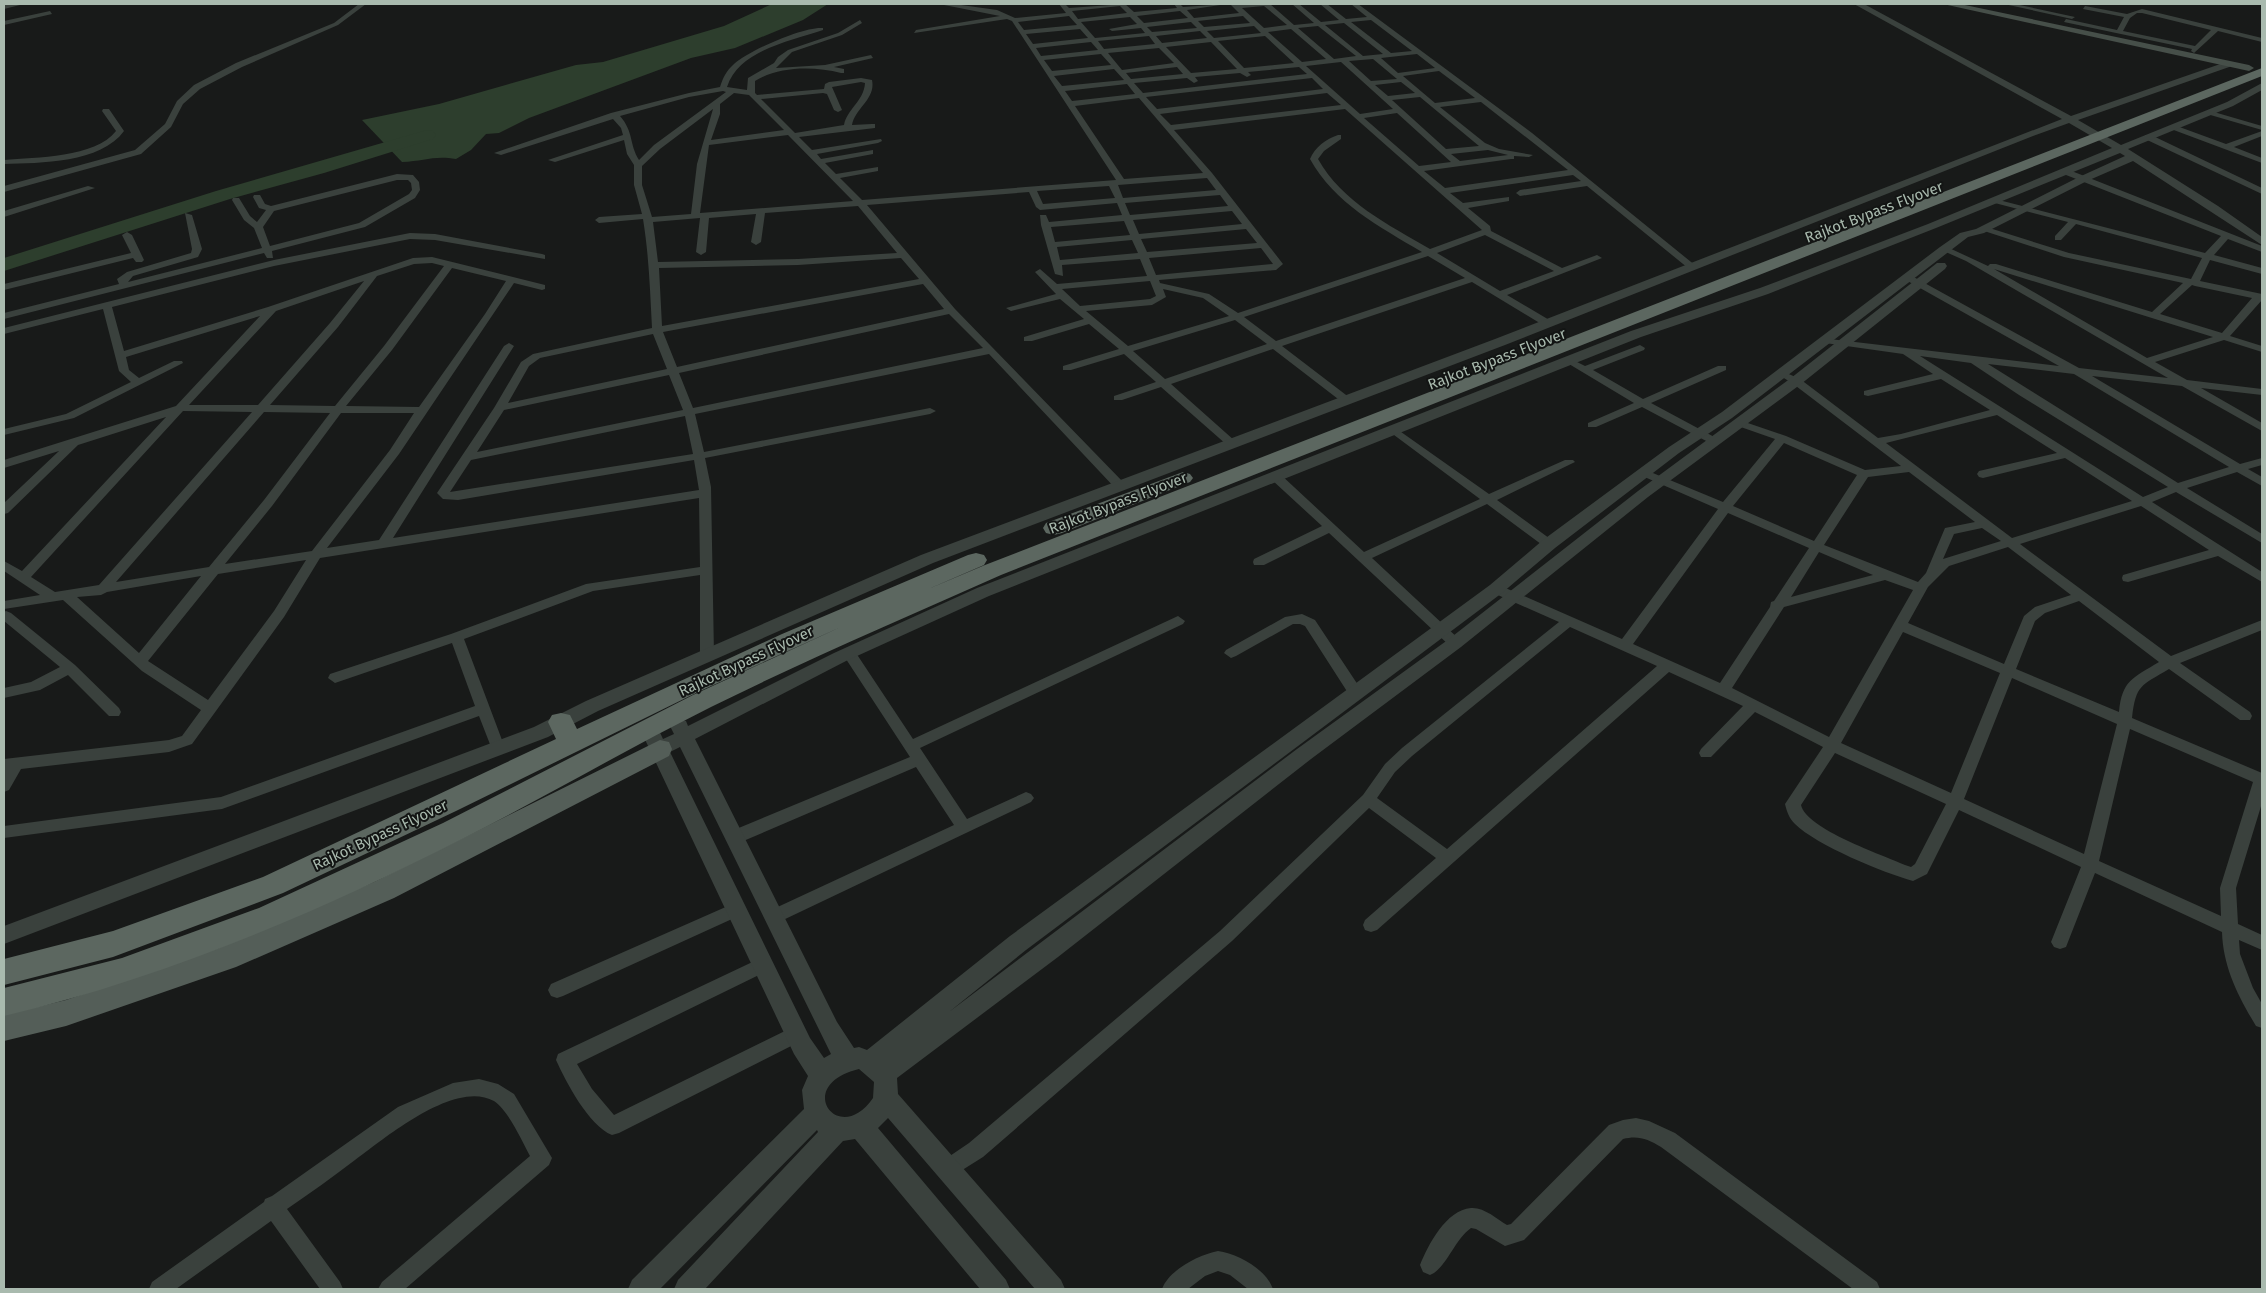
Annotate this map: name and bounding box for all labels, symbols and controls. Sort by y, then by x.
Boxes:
street label: Rajkot Bypass Flyover [1802,177,1946,247]
street label: Rajkot Bypass Flyover [1425,324,1569,394]
street label: Rajkot Bypass Flyover [1046,468,1190,538]
street label: Rajkot Bypass Flyover [676,622,816,700]
street label: Rajkot Bypass Flyover [310,796,450,874]

